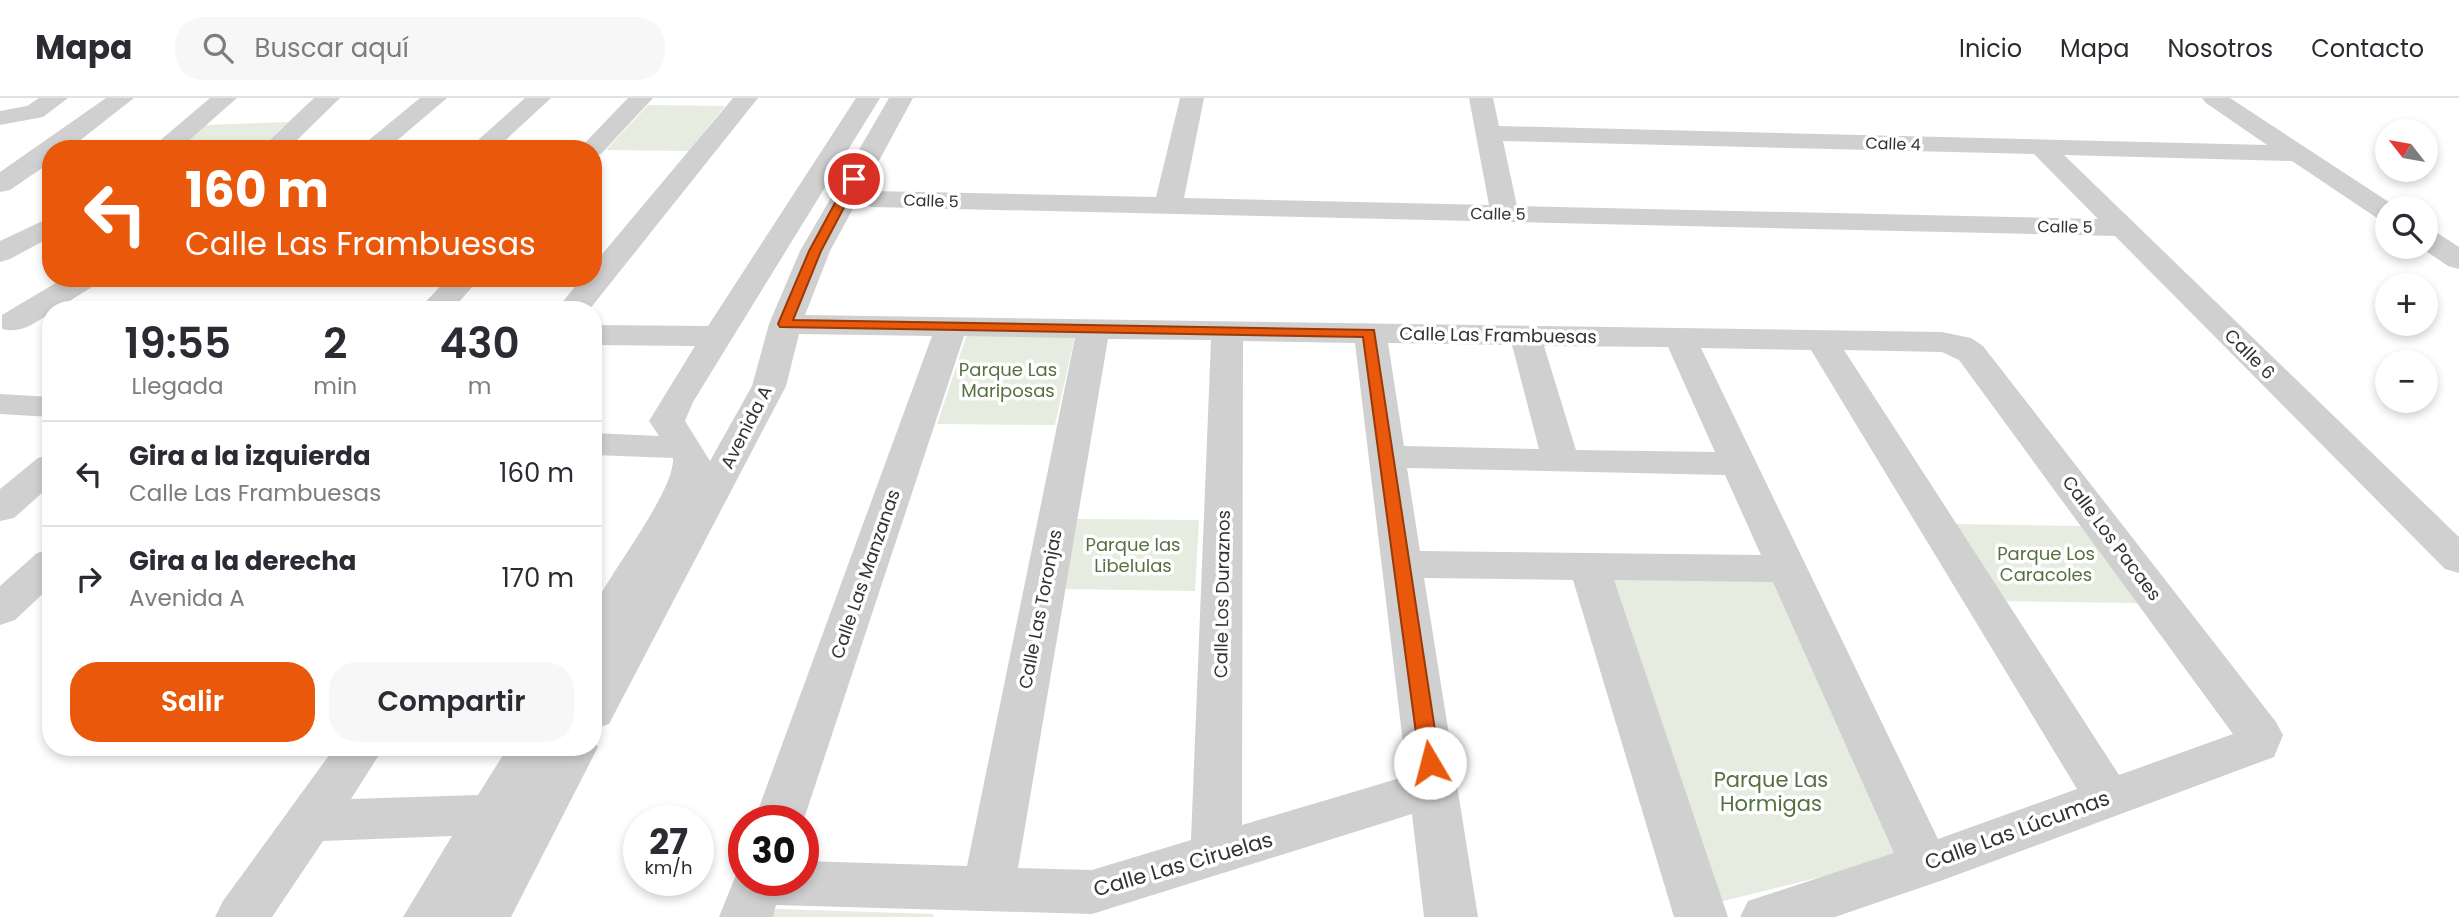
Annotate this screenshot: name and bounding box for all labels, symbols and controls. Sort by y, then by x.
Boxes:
search box [175,17,665,80]
text: Mapa [35,24,133,71]
icon: search [199,29,237,67]
text: Buscar aquí [255,30,409,66]
text: Inicio [1959,32,2022,65]
text: Mapa [2060,32,2129,65]
text: Nosotros [2167,32,2273,65]
text: Contacto [2311,32,2424,65]
north arrow [2375,119,2438,182]
map controls [2375,119,2438,413]
street label: Calle 4 [1865,132,1921,156]
pin [824,149,884,209]
text: 160 m [185,156,329,224]
icon: arrive [835,160,873,198]
icon: left [70,168,161,259]
street label: Calle 5 [903,189,959,213]
button: search [2375,196,2438,259]
street label: Calle 5 [1470,202,1526,226]
street label: Calle 5 [2037,215,2093,239]
text: Calle Las Frambuesas [185,221,536,266]
button: + [2375,273,2438,336]
text: 19:55 [124,314,231,373]
text: 2 [323,314,347,373]
text: 430 [440,314,520,373]
street label: Calle Las Frambuesas [1399,321,1597,349]
street label: Calle 6 [2219,323,2281,385]
button: − [2375,350,2438,413]
park label: Parque Las Mariposas [959,357,1057,403]
text: Llegada [132,370,224,402]
text: min [313,370,357,402]
text: m [468,370,491,402]
street label: Avenida A [714,381,778,473]
text: Gira a la izquierda [129,438,371,474]
icon: left [70,455,108,493]
text: 160 m [499,455,574,491]
street label: Calle Los Pacaes [2057,470,2167,606]
text: Calle Las Frambuesas [129,477,381,509]
street label: Calle Las Manzanas [824,486,906,662]
street label: Calle Los Duraznos [1208,510,1236,678]
street label: Calle Las Toronjas [1012,527,1068,691]
park label: Parque las Libelulas [1086,532,1180,578]
park label: Parque Los Caracoles [1997,541,2095,587]
text: Gira a la derecha [129,543,357,579]
icon: right [70,560,108,598]
text: 170 m [501,560,574,596]
text: Avenida A [129,582,245,614]
button: Salir [70,662,315,742]
button: Compartir [329,662,574,742]
position arrow [1393,726,1467,800]
park label: Parque Las Hormigas [1714,765,1828,818]
street label: Calle Las Lúcumas [1921,783,2113,877]
speed limit sign: 30 [728,805,819,896]
text: 27 [649,817,688,866]
street label: Calle Las Ciruelas [1090,825,1276,903]
text: km/h [645,855,692,880]

